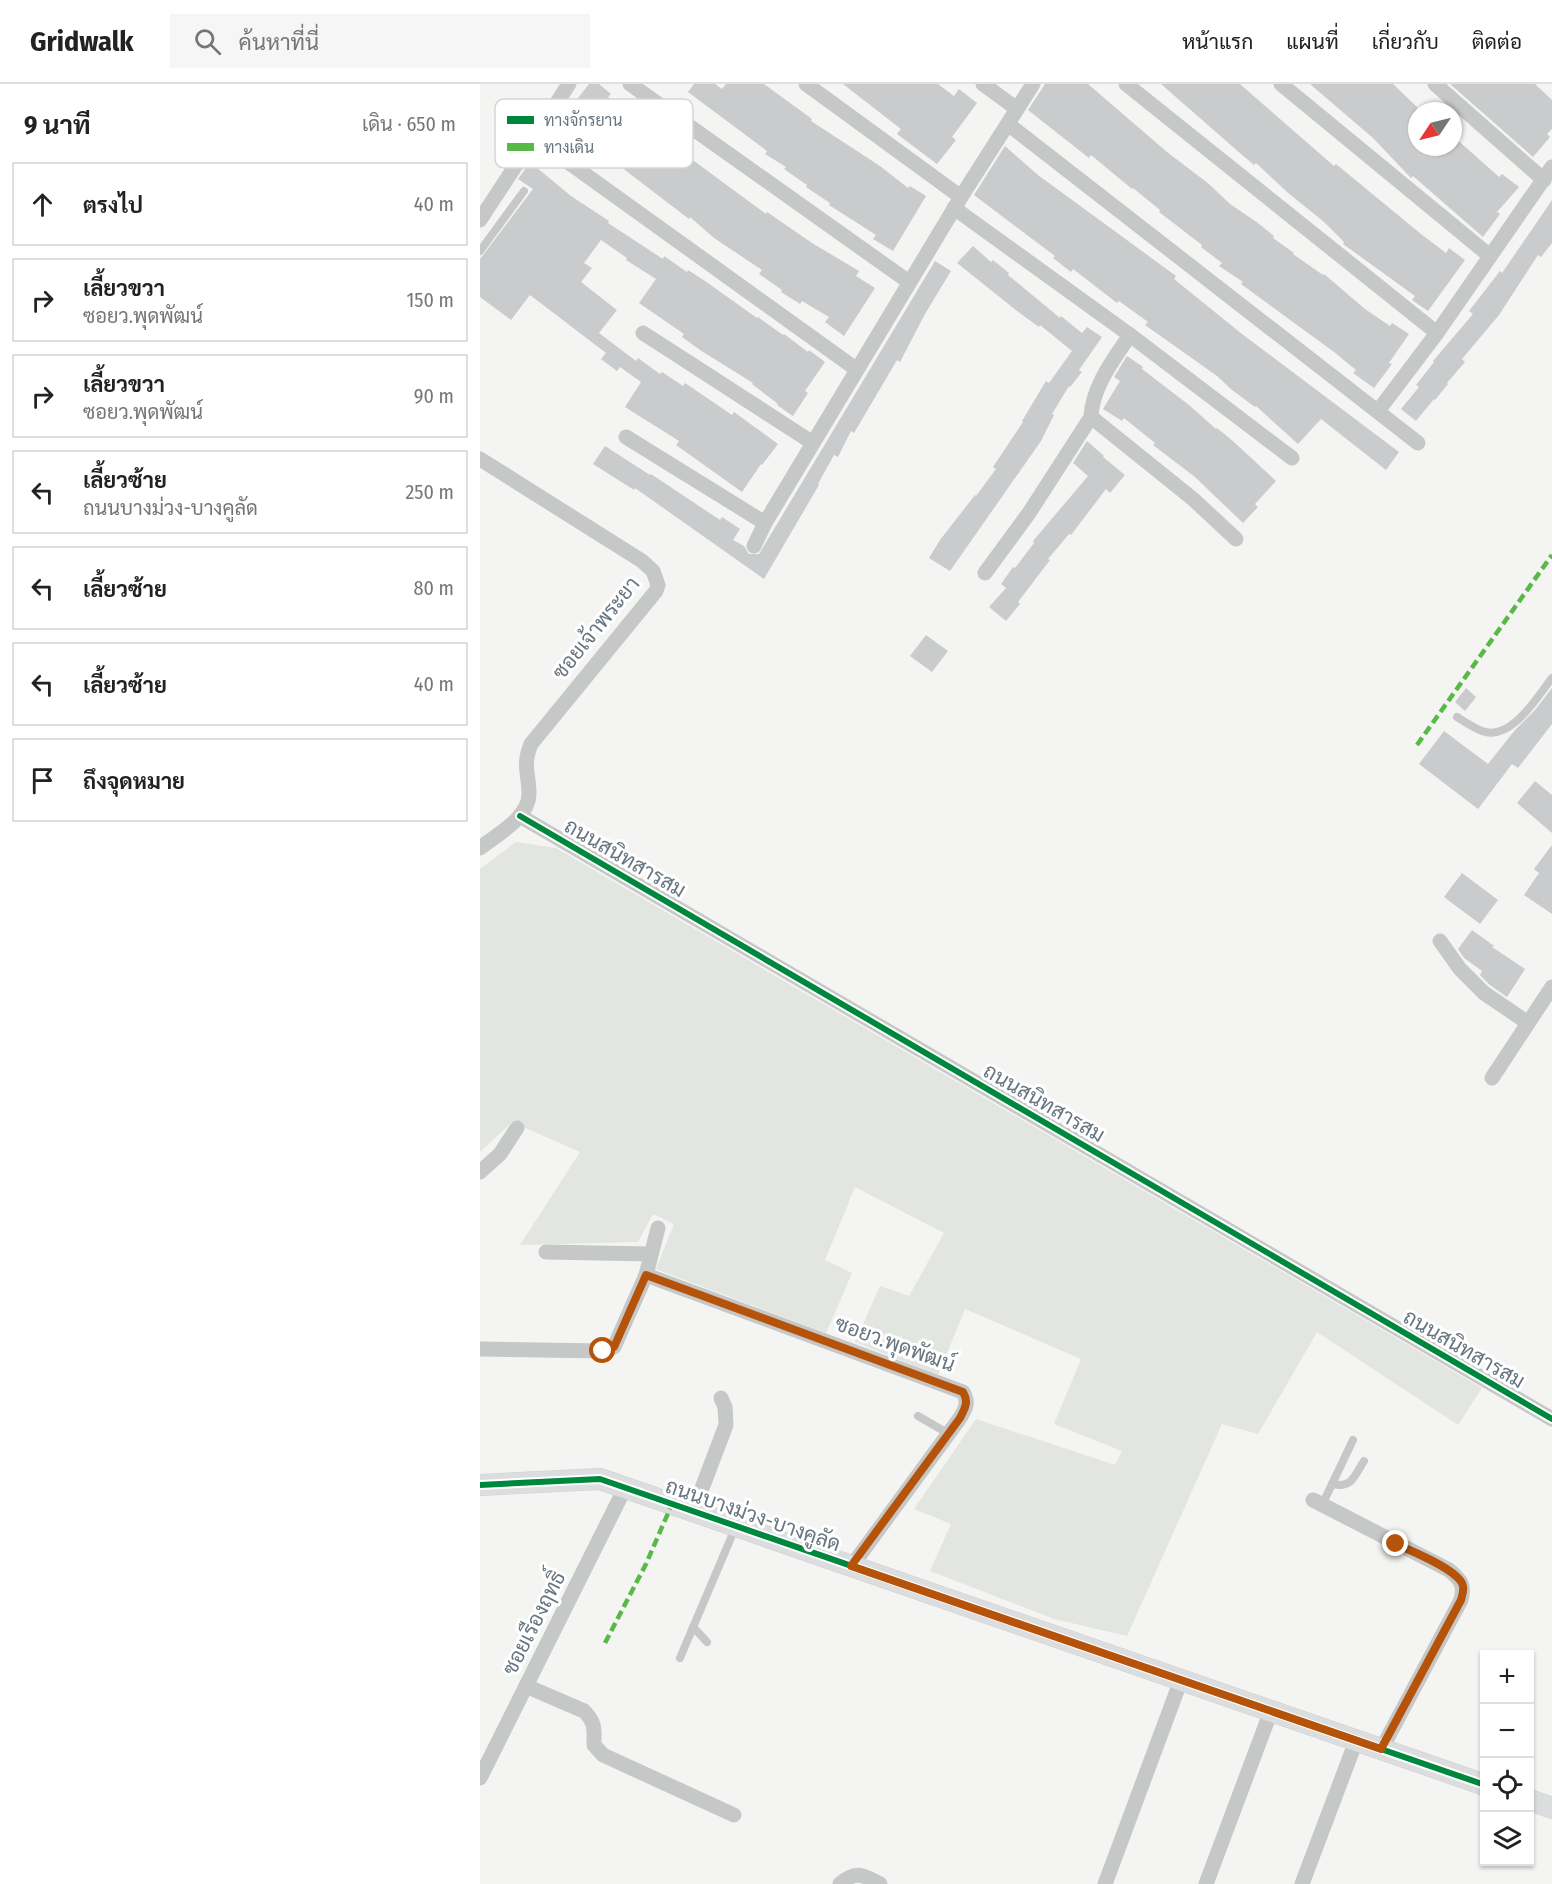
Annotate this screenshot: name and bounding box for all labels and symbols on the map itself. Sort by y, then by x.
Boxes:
legend [495,99,693,168]
north arrow [1408,102,1462,156]
text: ทางจักรยาน [544,110,623,130]
text: ทางเดิน [544,138,594,157]
street label: ซอยเจ้าพระยา [547,572,645,684]
street label: ถนนสนิทสารสม [560,813,690,903]
street label: ถนนสนิทสารสม [979,1058,1109,1148]
street label: ถนนสนิทสารสม [1399,1304,1529,1394]
street label: ซอยว.พุดพัฒน์ [831,1309,959,1379]
route start [589,1337,615,1363]
street label: ถนนบางม่วง-บางคูลัด [661,1473,844,1559]
route end [1382,1530,1408,1556]
street label: ซอยเรืองฤทธิ์ [490,1563,571,1679]

